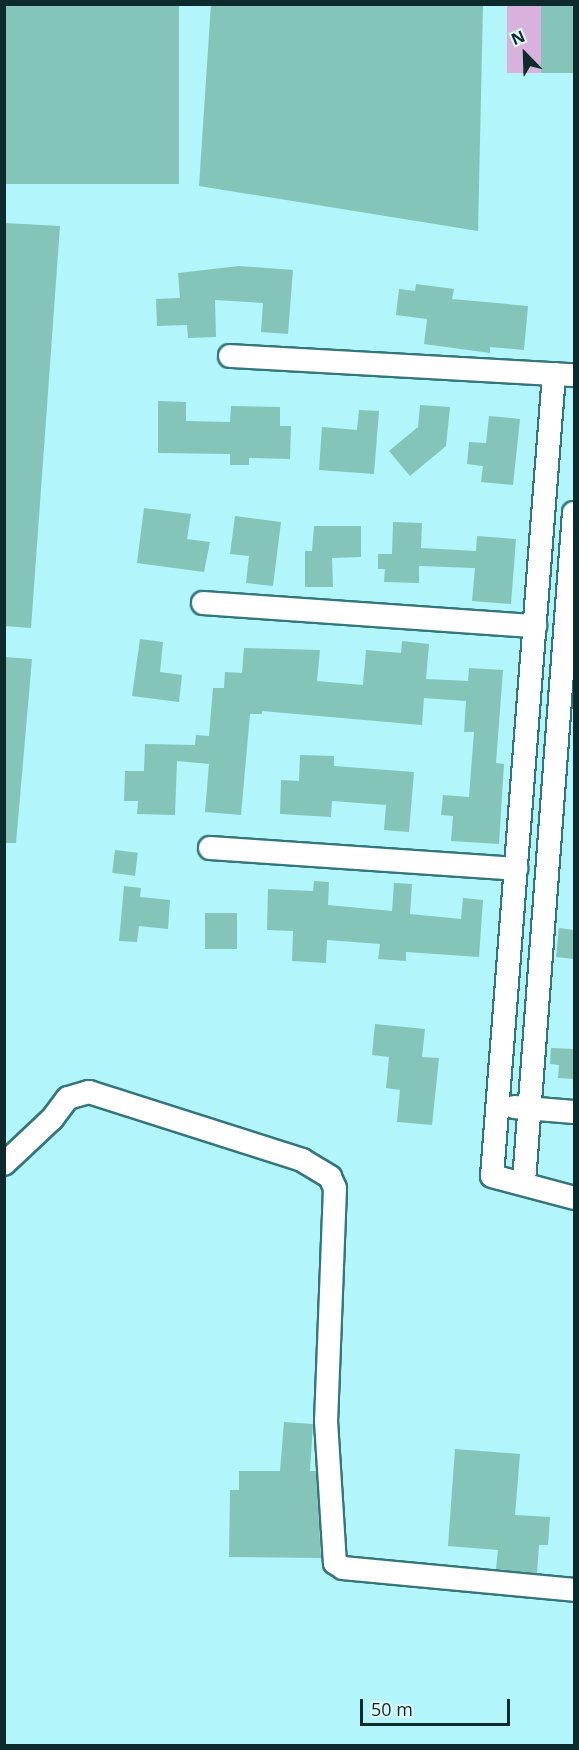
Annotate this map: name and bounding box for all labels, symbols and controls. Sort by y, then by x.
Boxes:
north arrow [495,24,555,84]
text: N [508,25,528,50]
scale bar [363,1687,513,1725]
text: 50 m [371,1697,413,1721]

